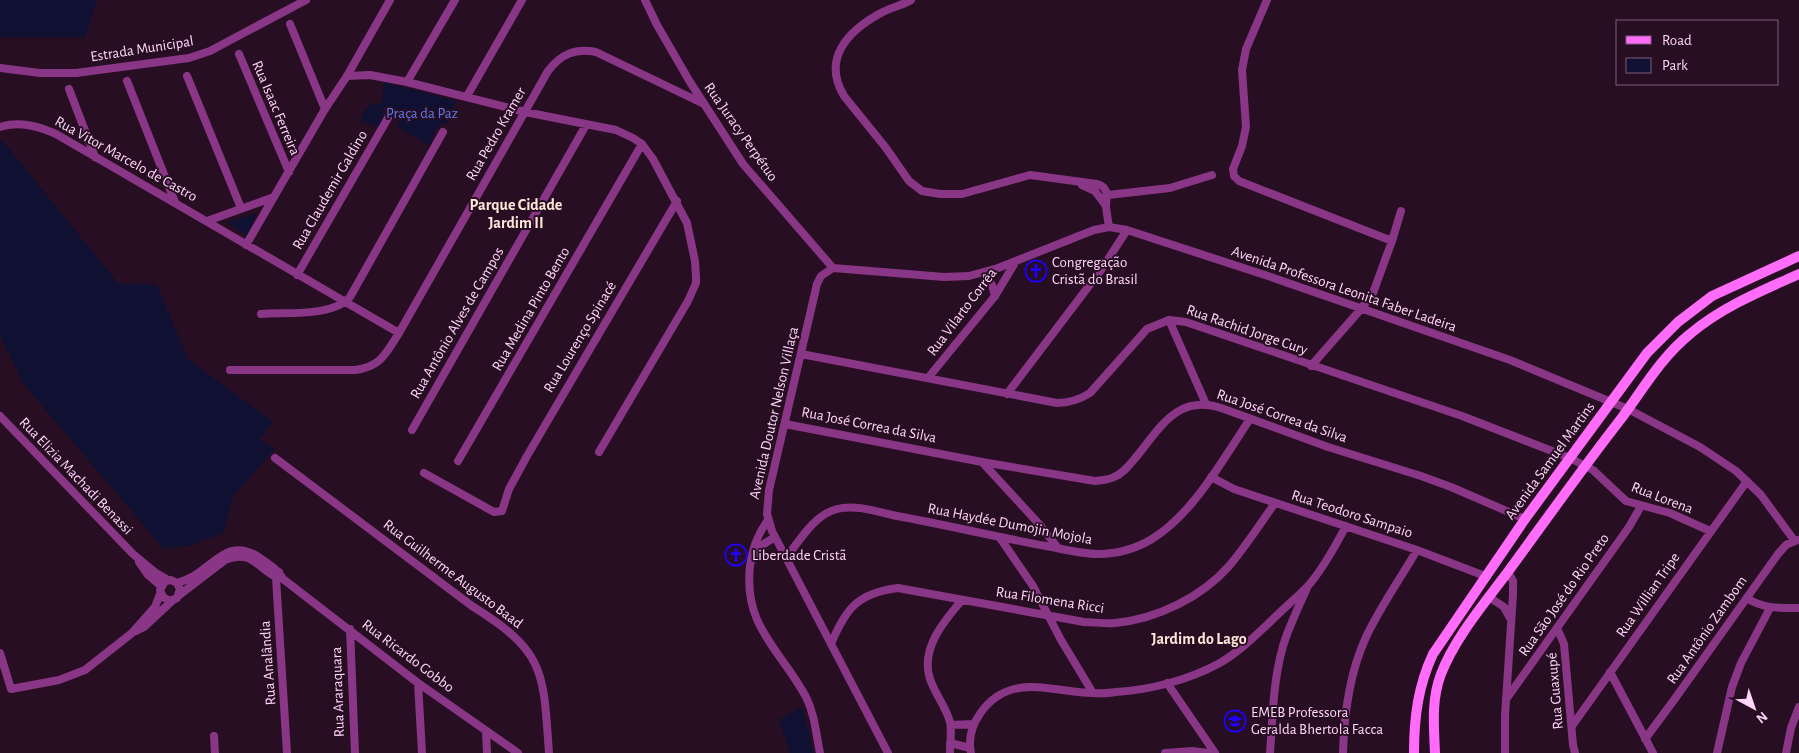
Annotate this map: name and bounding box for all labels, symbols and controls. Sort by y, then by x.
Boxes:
legend [1616,20,1779,85]
street label: Estrada Municipal [89,33,195,65]
text: Road [1662,33,1692,48]
street label: Rua Isaac Ferreira [249,58,303,158]
text: Park [1662,58,1688,73]
street label: Rua Juracy Perpétuo [701,80,781,184]
street label: Rua Pedro Kramer [463,85,529,183]
park label: Praça da Paz [386,106,458,121]
street label: Rua Vitor Marcelo de Castro [52,114,200,204]
street label: Rua Claudemir Galdino [290,128,370,252]
district label: Parque Cidade Jardim II [470,197,563,231]
street label: Avenida Professora Leonita Faber Ladeira [1230,243,1458,335]
street label: Rua Antônio Alves de Campos [407,245,507,401]
street label: Rua Medina Pinto Bento [489,245,573,373]
place label: Congregação Cristã do Brasil [1052,255,1138,287]
church icon: Congregação Cristã do Brasil [1024,259,1048,283]
street label: Rua Vilarto Corrêa [924,265,1000,359]
street label: Rua Lourenço Spinacé [541,279,619,395]
street label: Rua Rachid Jorge Cury [1184,302,1310,358]
street label: Avenida Doutor Nelson Villaça [747,325,801,501]
street label: Rua José Correa da Silva [1215,387,1349,445]
street label: Avenida Samuel Martins [1502,399,1598,523]
street label: Rua José Correa da Silva [800,405,938,445]
street label: Rua Elizia Machadi Benassi [16,415,136,537]
street label: Rua Lorena [1629,479,1695,517]
street label: Rua Teodoro Sampaio [1290,487,1414,541]
street label: Rua Haydée Dumojin Mojola [926,501,1094,547]
street label: Rua Guilherme Augusto Baad [380,517,526,631]
street label: Rua São José do Rio Preto [1516,531,1612,659]
church icon: Liberdade Cristã [724,543,748,567]
place label: Liberdade Cristã [752,548,846,563]
street label: Rua Willian Tripe [1613,550,1683,640]
street label: Rua Antônio Zambom [1664,573,1750,687]
street label: Rua Filomena Ricci [995,584,1105,616]
street label: Rua Ricardo Gobbo [359,617,457,695]
street label: Rua Analândia [258,620,278,706]
district label: Jardim do Lago [1151,631,1247,647]
street label: Rua Araraquara [329,647,347,737]
street label: Rua Guaxupé [1544,652,1566,730]
north arrow [1729,683,1779,733]
place label: EMEB Professora Geralda Bhertola Facca [1251,705,1383,737]
school or university icon: EMEB Professora Geralda Bhertola Facca [1223,709,1247,733]
text: N [1753,709,1770,726]

